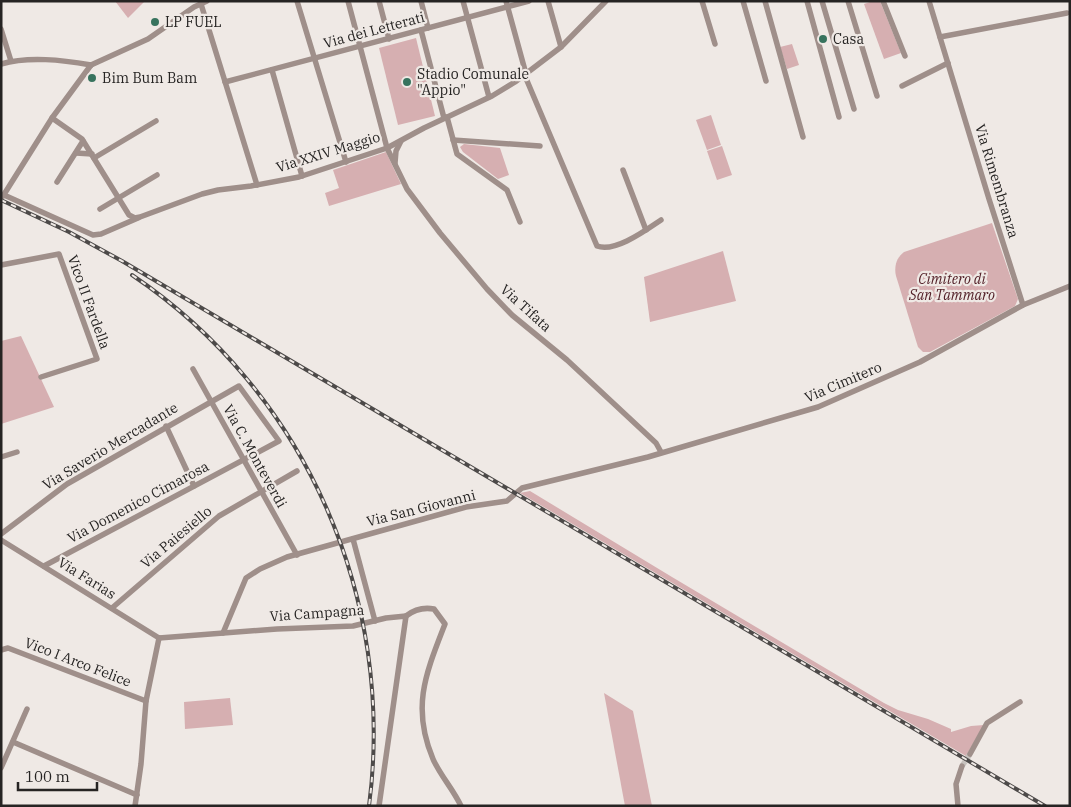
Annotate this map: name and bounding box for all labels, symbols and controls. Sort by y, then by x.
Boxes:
street label: Via dei Letterati [321,8,427,52]
place label: LP FUEL [165,13,222,31]
marker: LP FUEL [149,16,161,28]
place label: Casa [833,30,864,48]
marker: Casa [817,33,829,45]
place label: Stadio Comunale "Appio" [417,65,529,99]
place label: Bim Bum Bam [102,69,197,87]
marker: Bim Bum Bam [86,72,98,84]
marker: Stadio Comunale "Appio" [401,76,413,88]
street label: Via Rimembranza [971,122,1023,241]
street label: Via XXIV Maggio [274,128,382,176]
street label: Vico II Fardella [64,253,114,352]
park label: Cimitero di San Tammaro [908,270,995,304]
street label: Via Tifata [497,280,556,336]
street label: Via Cimitero [802,358,884,406]
street label: Via Saverio Mercadante [39,398,181,494]
street label: Via C. Monteverdi [219,401,291,511]
street label: Via Domenico Cimarosa [64,457,212,547]
street label: Via San Giovanni [365,486,477,530]
street label: Via Paiesiello [137,502,215,572]
street label: Via Farias [55,553,120,603]
street label: Via Campagna [269,601,365,625]
street label: Vico I Arco Felice [22,633,134,691]
scale bar [18,760,96,792]
text: 100 m [25,767,70,786]

